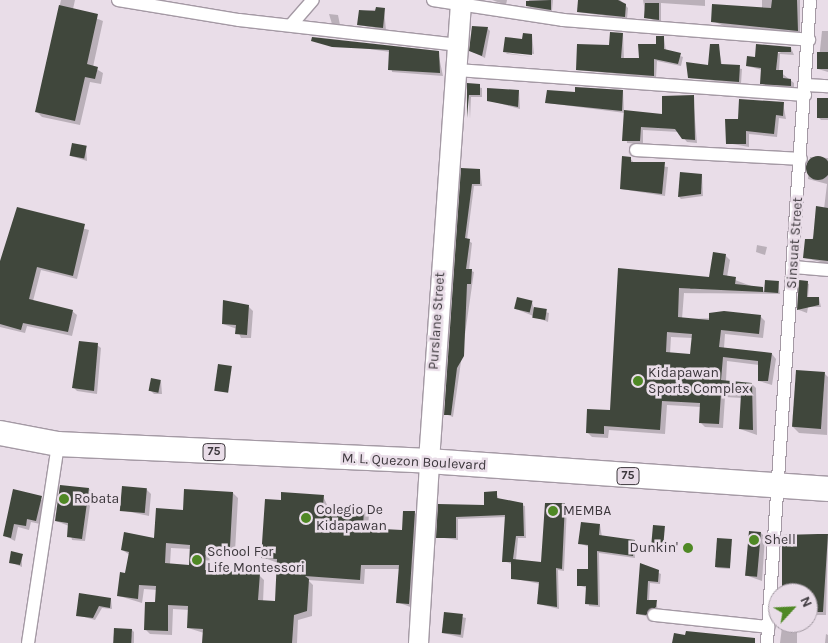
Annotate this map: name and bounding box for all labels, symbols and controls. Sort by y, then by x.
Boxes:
street label: Sinsuat Street [783,197,807,289]
street label: Purslane Street [425,272,449,370]
place label: Kidapawan Sports Complex [648,365,749,398]
marker: Kidapawan Sports Complex [632,375,644,387]
road number: 75 [202,442,226,462]
street label: M. L. Quezon Boulevard [341,450,487,474]
road number: 75 [616,466,640,486]
place label: Robata [74,491,119,507]
marker: Robata [58,493,70,505]
place label: Colegio De Kidapawan [316,502,387,534]
place label: MEMBA [563,503,611,519]
marker: MEMBA [547,505,559,517]
marker: Colegio De Kidapawan [300,512,312,524]
place label: Shell [764,532,796,548]
marker: Shell [748,534,760,546]
place label: Dunkin' [629,540,678,556]
marker: Dunkin' [682,542,694,554]
place label: School For Life Montessori [207,544,305,576]
marker: School For Life Montessori [191,554,203,566]
north arrow [768,583,818,633]
text: N [796,594,816,610]

